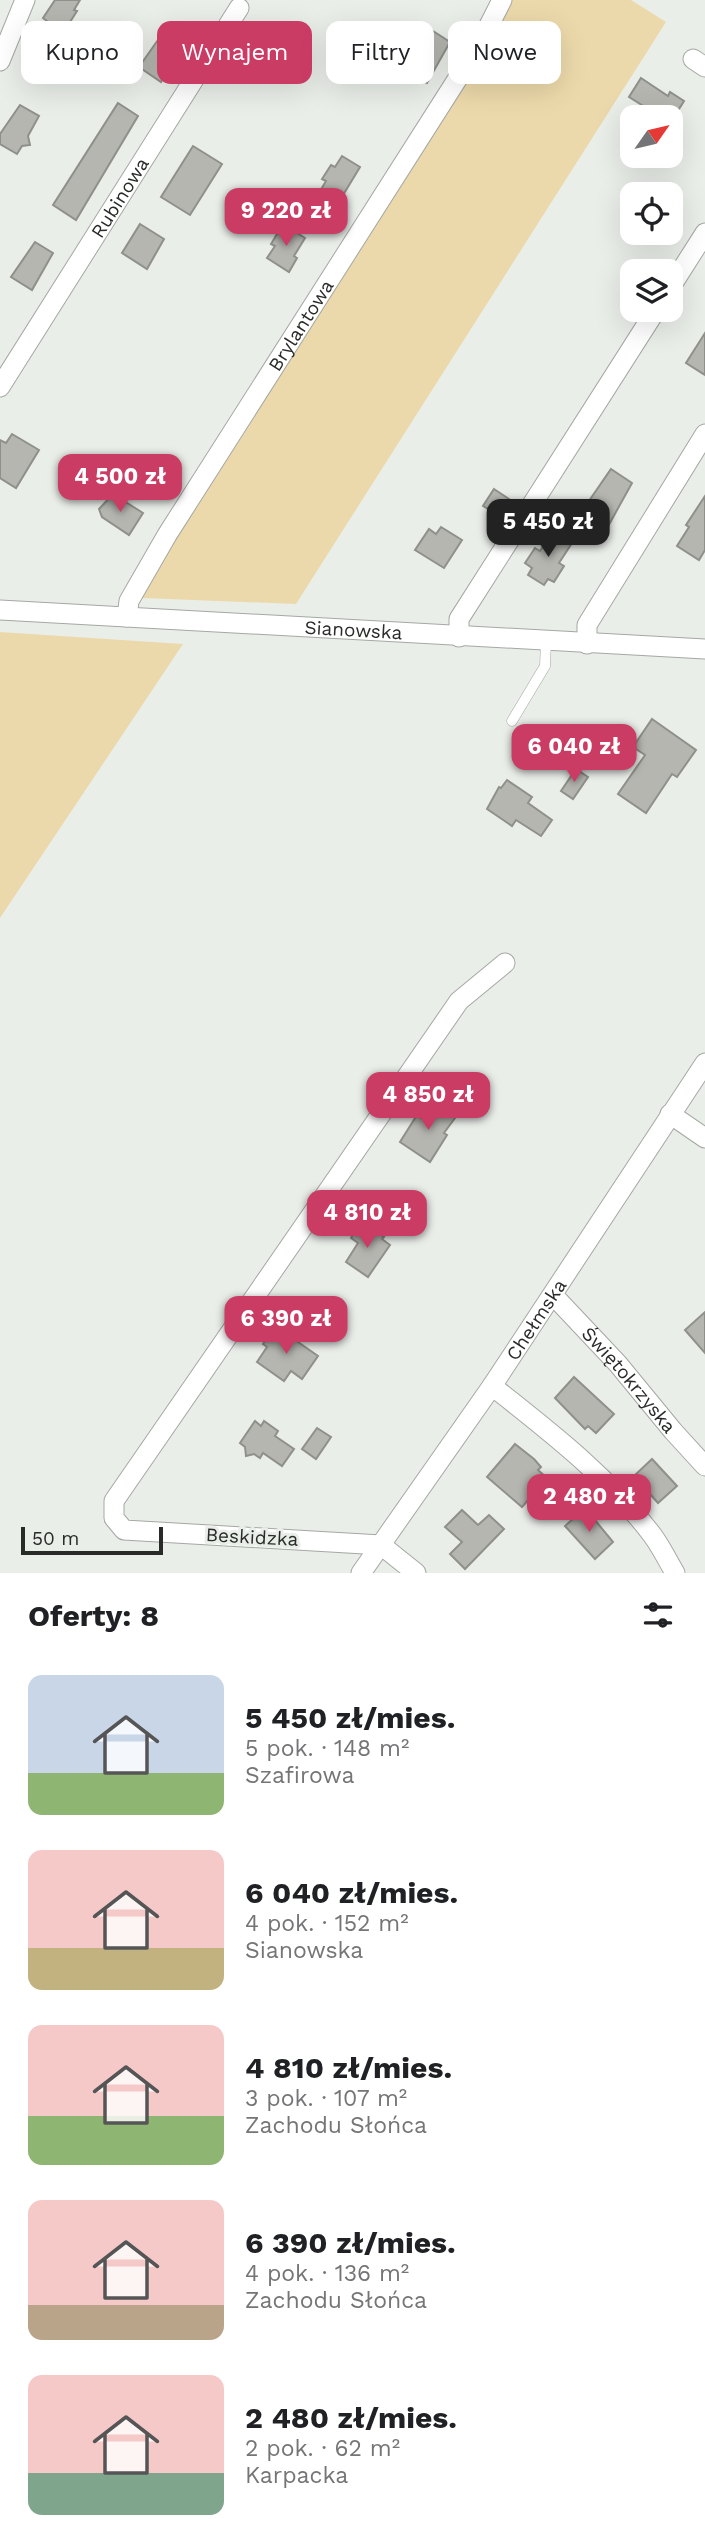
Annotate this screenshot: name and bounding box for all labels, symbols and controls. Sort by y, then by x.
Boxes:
chip: Kupno [21,21,143,84]
chip: Wynajem [157,21,312,84]
chip: Filtry [326,21,434,84]
chip: Nowe [448,21,561,84]
north arrow [620,105,682,168]
map controls [620,105,683,322]
street label: Rubinowa [86,153,153,242]
button: locate [620,182,683,245]
pin: 9 220 zł [214,188,358,248]
text: 9 220 zł [241,197,331,224]
button: layers [620,259,683,322]
street label: Brylantowa [263,275,338,375]
pin: 4 500 zł [48,454,192,514]
text: 4 500 zł [74,463,166,490]
pin: 5 450 zł [476,500,620,559]
text: 5 450 zł [503,508,593,535]
street label: Sianowska [304,615,403,644]
pin: 6 040 zł [502,724,646,784]
text: 6 040 zł [528,733,620,760]
pin: 4 850 zł [356,1072,500,1132]
text: 4 850 zł [382,1081,474,1108]
pin: 4 810 zł [295,1190,439,1250]
text: 4 810 zł [323,1199,411,1226]
street label: Chełmska [501,1274,571,1364]
pin: 6 390 zł [214,1296,358,1356]
text: 6 390 zł [240,1305,332,1332]
street label: Świętokrzyska [577,1322,681,1438]
pin: 2 480 zł [517,1474,661,1534]
text: 2 480 zł [543,1483,635,1510]
street label: Beskidzka [205,1523,299,1551]
scale bar [21,1524,163,1556]
text: 50 m [32,1527,79,1550]
icon: filters [639,1596,677,1634]
text: Oferty: 8 [28,1598,159,1633]
text: 5 450 zł/mies. [245,1700,455,1735]
icon: home [84,1703,168,1787]
text: 5 pok. · 148 m² [245,1735,409,1762]
text: Szafirowa [245,1762,354,1789]
text: 6 040 zł/mies. [245,1875,458,1910]
icon: home [84,1878,168,1962]
text: 4 pok. · 152 m² [245,1910,409,1937]
text: Sianowska [245,1937,363,1964]
text: 4 810 zł/mies. [245,2050,452,2085]
icon: home [84,2053,168,2137]
text: 3 pok. · 107 m² [245,2085,407,2112]
text: Zachodu Słońca [245,2112,427,2139]
text: 6 390 zł/mies. [245,2225,456,2260]
icon: home [84,2228,168,2312]
text: 4 pok. · 136 m² [245,2260,409,2287]
text: Zachodu Słońca [245,2287,427,2314]
text: 2 480 zł/mies. [245,2400,457,2435]
icon: home [84,2403,168,2487]
text: 2 pok. · 62 m² [245,2435,400,2462]
text: Karpacka [245,2462,348,2489]

